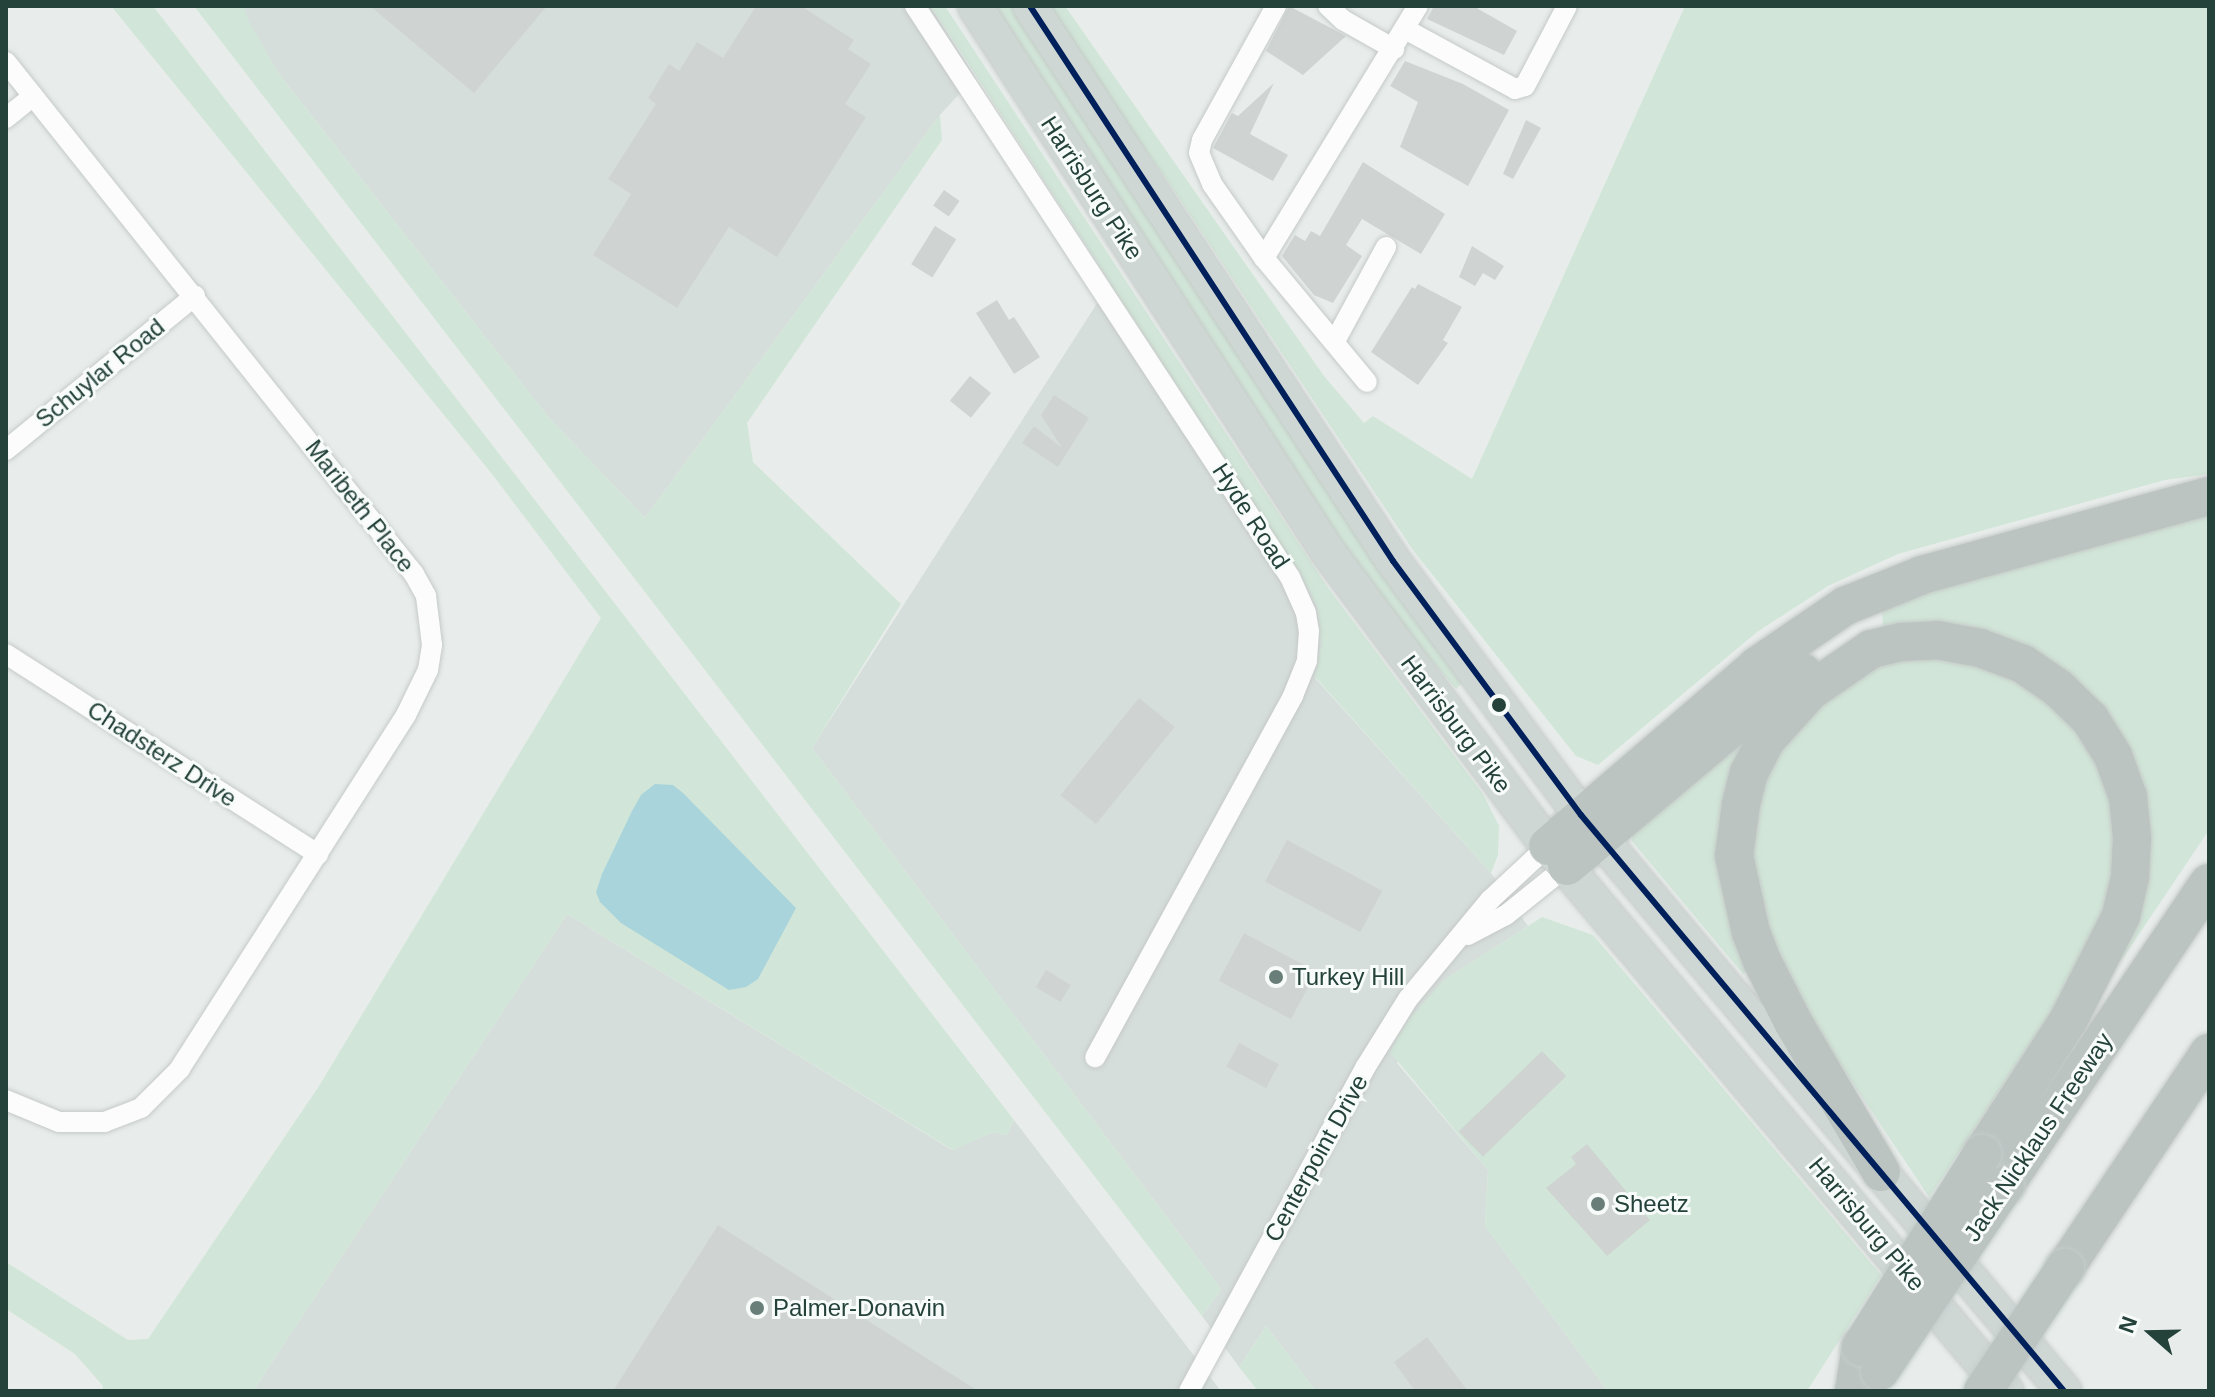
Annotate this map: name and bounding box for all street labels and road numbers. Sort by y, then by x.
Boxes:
street label: Harrisburg Pike [1035,111,1149,265]
street label: Schuylar Road [30,312,170,434]
street label: Maribeth Place [299,434,421,578]
street label: Hyde Road [1206,458,1296,574]
street label: Harrisburg Pike [1395,649,1517,799]
street label: Chadsterz Drive [82,695,242,813]
street label: Jack Nicklaus Freeway [1957,1027,2119,1247]
street label: Centerpoint Drive [1258,1069,1374,1247]
street label: Harrisburg Pike [1803,1151,1931,1297]

